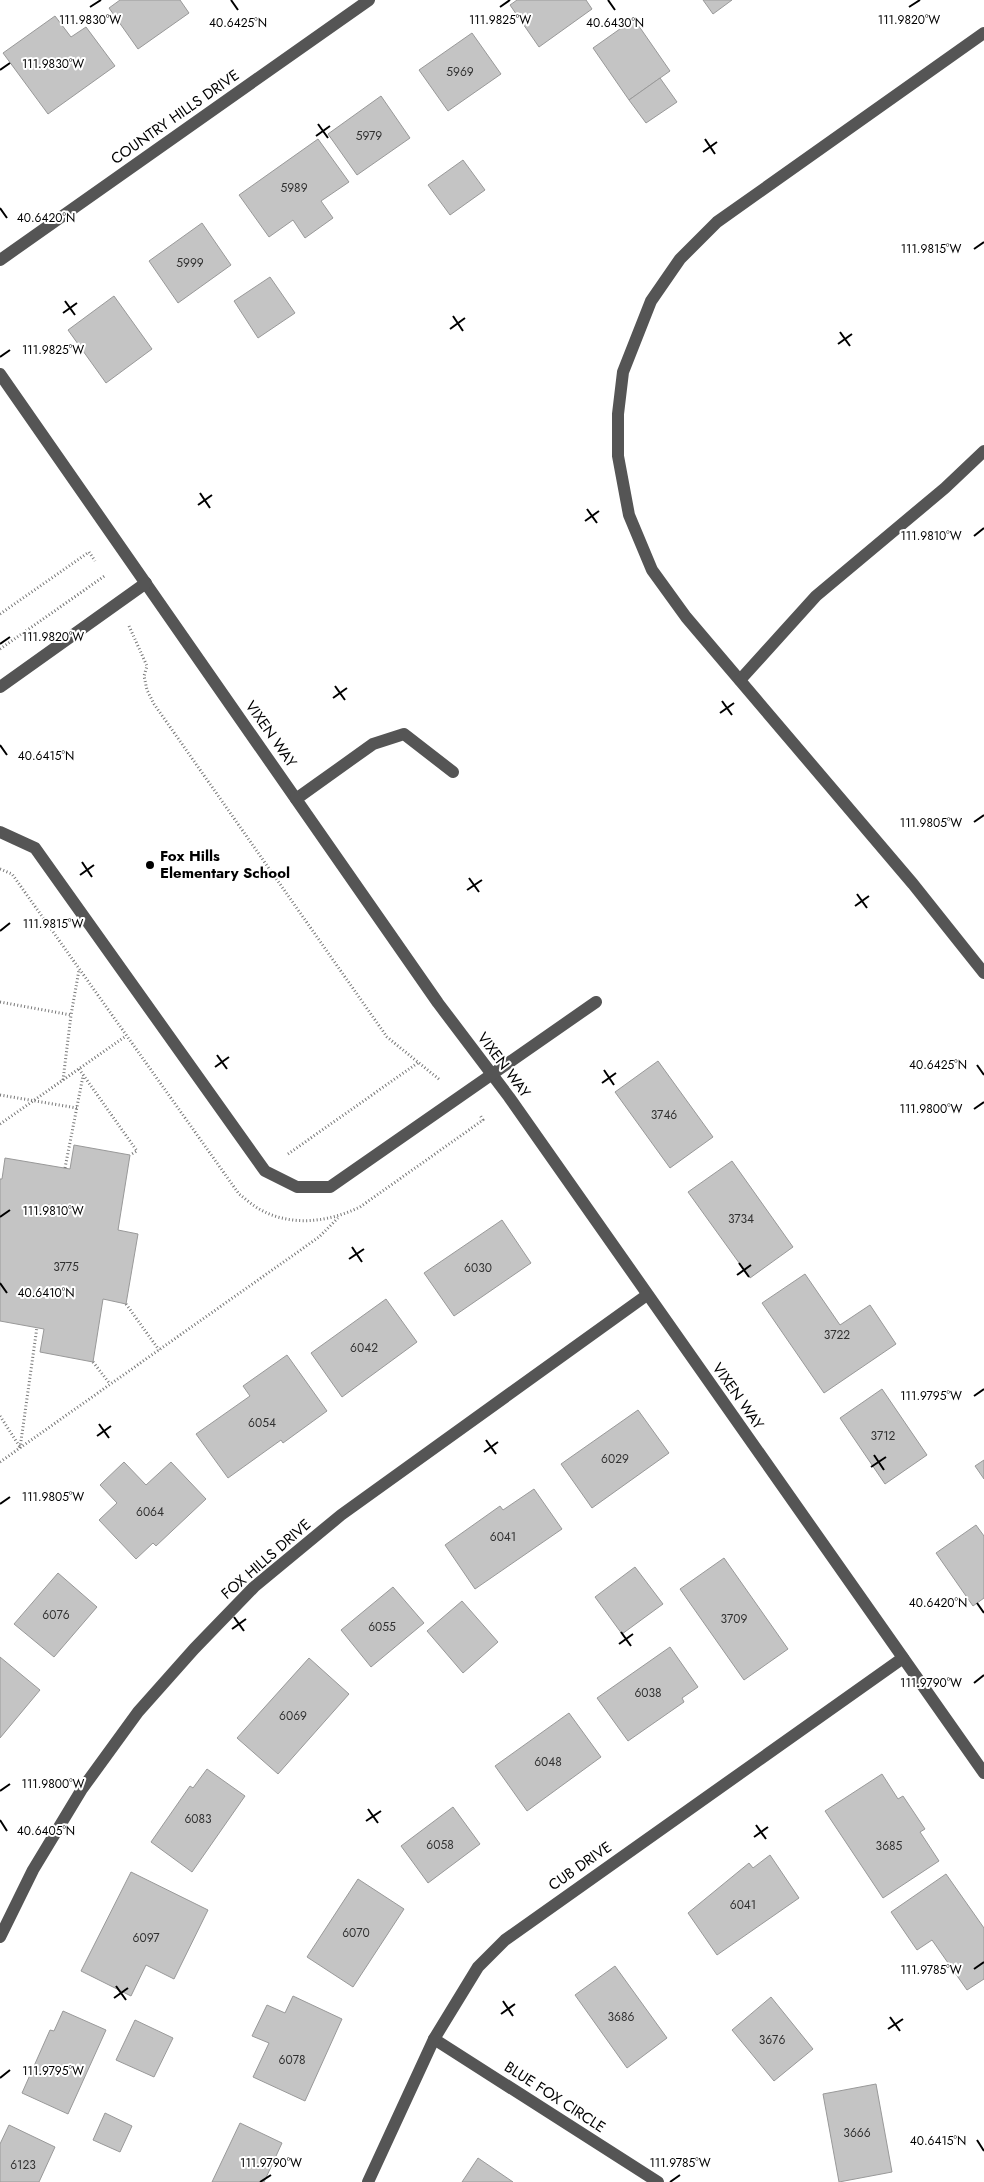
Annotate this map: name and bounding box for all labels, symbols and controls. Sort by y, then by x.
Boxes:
text: 111.9830°W [59,11,121,29]
text: 111.9825°W [469,11,531,29]
text: 111.9820°W [878,11,940,29]
text: 40.6425°N [209,14,267,32]
text: 40.6430°N [586,14,644,32]
text: 111.9830°W [22,55,84,73]
house number: 5969 [446,63,474,81]
street label: COUNTRY HILLS DRIVE [106,64,244,170]
house number: 5979 [356,127,382,145]
house number: 5989 [280,179,308,197]
text: 40.6420°N [17,209,75,227]
text: 111.9815°W [901,240,961,258]
house number: 5999 [176,254,204,272]
text: 111.9825°W [22,341,84,359]
text: 111.9810°W [900,527,962,545]
text: 111.9820°W [22,628,84,646]
street label: VIXEN WAY [240,696,302,772]
text: 40.6415°N [18,747,74,765]
text: 111.9805°W [900,814,962,832]
place label: Fox Hills Elementary School [160,845,290,884]
marker: Fox Hills Elementary School [144,859,156,871]
text: 111.9815°W [23,915,83,933]
street label: VIXEN WAY [472,1028,536,1103]
text: 40.6425°N [909,1056,967,1074]
text: 111.9800°W [900,1100,963,1118]
house number: 3746 [651,1106,677,1124]
text: 111.9810°W [22,1202,84,1220]
house number: 3734 [728,1210,754,1228]
house number: 3775 [53,1258,79,1276]
house number: 6030 [464,1259,492,1277]
text: 40.6410°N [18,1284,74,1302]
house number: 3722 [824,1326,850,1344]
house number: 6042 [350,1339,378,1357]
street label: VIXEN WAY [707,1358,769,1434]
text: 111.9795°W [900,1387,962,1405]
house number: 6054 [248,1414,276,1432]
house number: 3712 [871,1427,896,1445]
house number: 6029 [601,1450,629,1468]
text: 111.9805°W [22,1488,84,1506]
house number: 6064 [136,1503,164,1521]
street label: FOX HILLS DRIVE [216,1514,316,1604]
house number: 6041 [490,1528,516,1546]
text: 40.6420°N [909,1594,967,1612]
house number: 6076 [42,1606,70,1624]
house number: 3709 [721,1610,747,1628]
house number: 6055 [368,1618,396,1636]
text: 111.9790°W [900,1674,962,1692]
house number: 6038 [634,1684,662,1702]
house number: 6069 [279,1707,307,1725]
house number: 6048 [534,1753,562,1771]
text: 111.9800°W [22,1775,85,1793]
house number: 6083 [184,1810,212,1828]
text: 40.6405°N [17,1822,75,1840]
house number: 6058 [426,1836,454,1854]
street label: CUB DRIVE [544,1836,616,1896]
house number: 3685 [876,1837,903,1855]
house number: 6041 [730,1896,756,1914]
house number: 6070 [342,1924,370,1942]
house number: 6097 [133,1929,160,1947]
text: 111.9785°W [900,1961,962,1979]
house number: 3686 [608,2008,635,2026]
house number: 3676 [759,2031,785,2049]
house number: 6078 [279,2051,305,2069]
street label: BLUE FOX CIRCLE [500,2056,610,2138]
text: 111.9795°W [22,2062,84,2080]
house number: 3666 [843,2124,871,2142]
text: 40.6415°N [910,2132,966,2150]
text: 111.9790°W [240,2154,302,2172]
text: 111.9785°W [649,2154,711,2172]
house number: 6123 [10,2156,36,2174]

